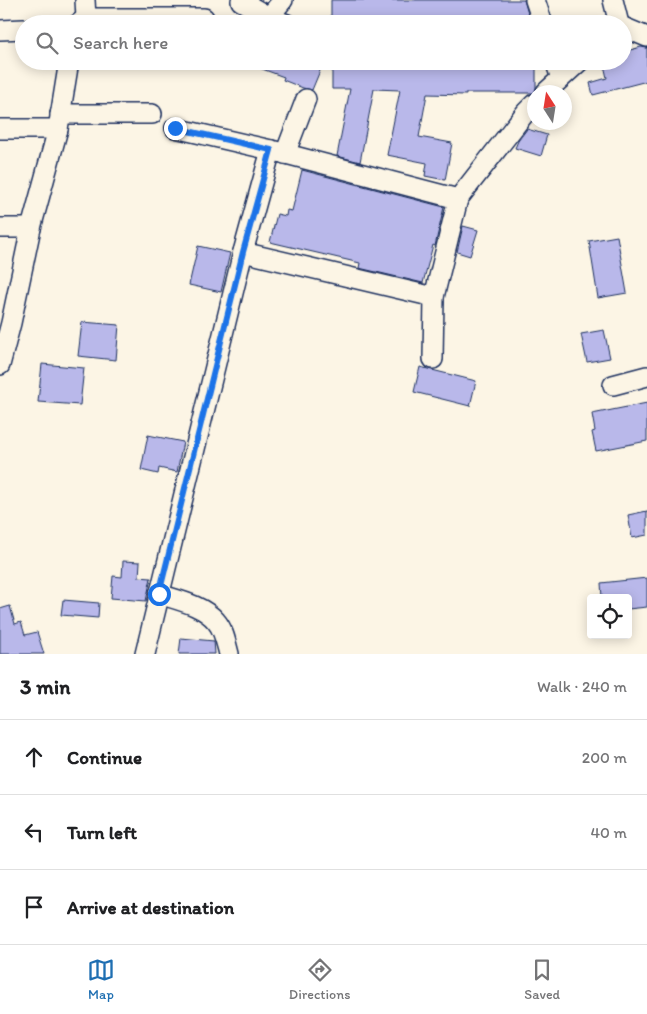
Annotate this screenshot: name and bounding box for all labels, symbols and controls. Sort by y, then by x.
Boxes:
search box [15,15,632,70]
icon: search [33,29,61,57]
text: Search here [73,31,168,54]
north arrow [527,85,572,130]
route end [164,117,187,140]
route start [148,583,171,606]
map controls [587,594,632,639]
button: locate [587,594,632,639]
text: 3 min [20,674,70,699]
text: Walk · 240 m [537,677,627,696]
icon: ahead [20,743,48,771]
text: Continue [67,746,142,769]
text: 200 m [582,748,627,767]
icon: left [20,818,48,846]
text: Turn left [67,821,137,844]
text: 40 m [590,823,627,842]
icon: arrive [20,893,48,921]
text: Arrive at destination [67,896,234,919]
tab: Map [87,956,115,1003]
tab: Directions [289,956,350,1003]
tab: Saved [524,956,560,1003]

